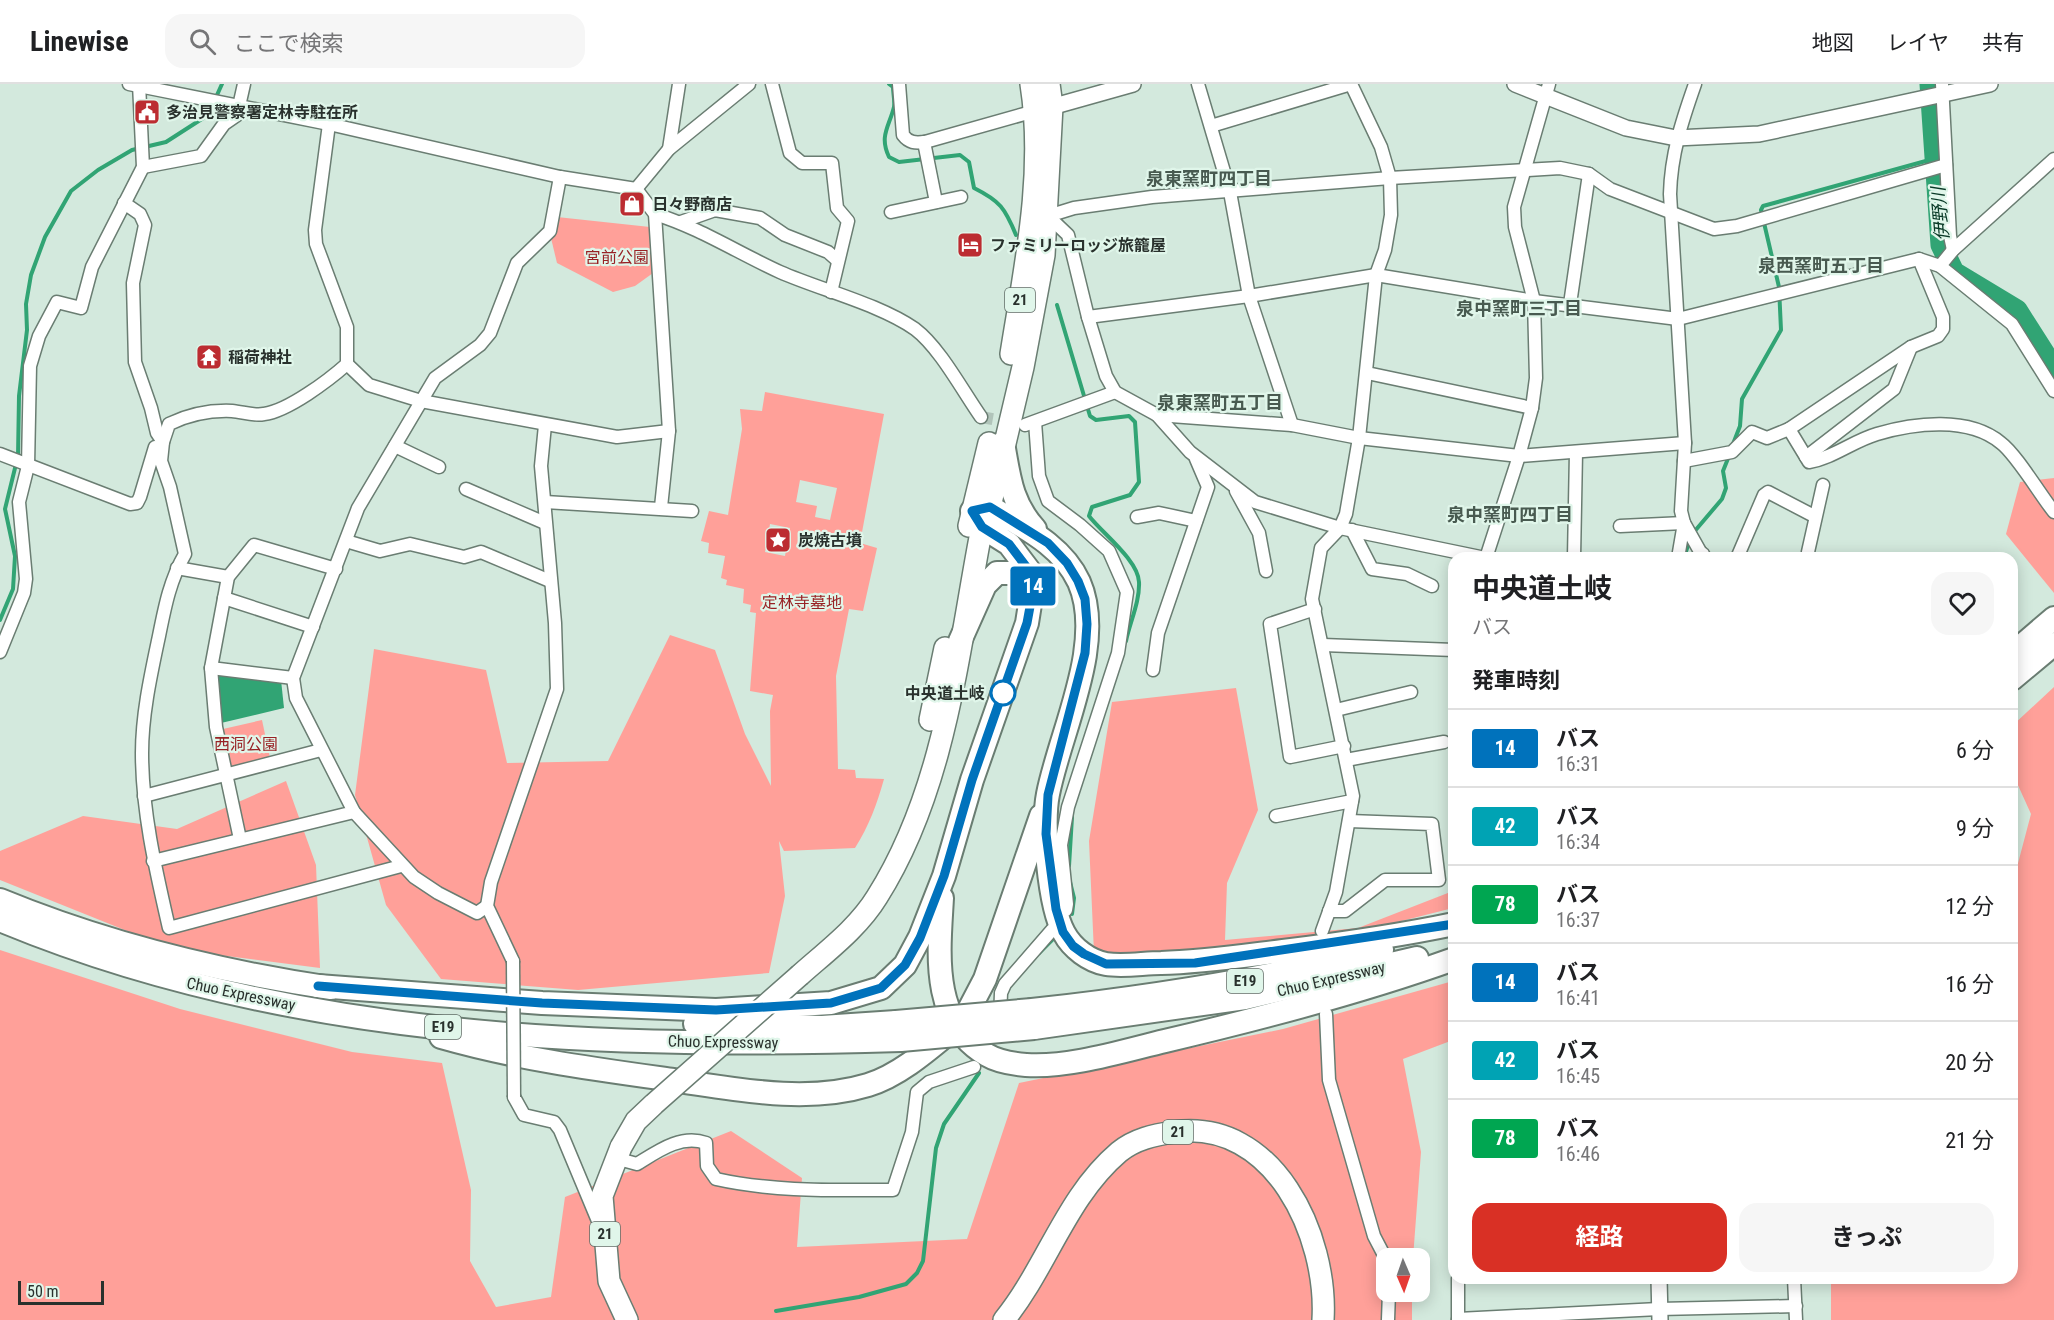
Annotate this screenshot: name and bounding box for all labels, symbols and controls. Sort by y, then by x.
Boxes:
search box [165,14,585,68]
text: Linewise [30,25,129,58]
icon: search [186,25,219,58]
text: ここで検索 [234,31,344,56]
text: 地図 [1812,31,1854,55]
text: レイヤ [1887,31,1949,55]
text: 共有 [1982,31,2024,55]
public building icon: 多治見警察署定林寺駐在所 [132,97,162,127]
place label: 多治見警察署定林寺駐在所 [166,103,358,122]
district label: 泉東窯町四丁目 [1146,168,1272,189]
water label: 伊野川 [1927,184,1953,242]
shop icon: 日々野商店 [617,189,647,219]
place label: 日々野商店 [652,195,732,214]
hotel icon: ファミリーロッジ旅籠屋 [955,230,985,260]
place label: ファミリーロッジ旅籠屋 [990,236,1166,255]
park label: 宮前公園 [585,248,649,267]
district label: 泉西窯町五丁目 [1758,255,1884,276]
road number: 21 [1005,288,1035,312]
district label: 泉中窯町三丁目 [1456,298,1582,319]
temple icon: 稲荷神社 [194,342,224,372]
place label: 稲荷神社 [228,348,292,367]
district label: 泉東窯町五丁目 [1157,392,1283,413]
district label: 泉中窯町四丁目 [1447,504,1573,525]
place icon: 炭焼古墳 [763,525,793,555]
place label: 炭焼古墳 [798,531,862,550]
line badge: 14 [1006,566,1060,606]
text: 中央道土岐 [1472,572,1612,605]
button: heart [1931,572,1994,635]
text: 14 [1022,574,1044,598]
park label: 定林寺墓地 [762,593,842,612]
text: バス [1472,615,1512,639]
text: 発車時刻 [1472,668,1560,693]
marker: 中央道土岐 [990,680,1016,706]
place label: 中央道土岐 [905,684,985,703]
text: バス [1556,726,1600,751]
park label: 西洞公園 [214,735,278,754]
text: 14 [1494,736,1516,760]
text: 6 分 [1956,738,1994,763]
text: 16:31 [1556,752,1600,776]
text: バス [1556,804,1600,829]
text: 42 [1494,814,1516,838]
text: 9 分 [1956,816,1994,841]
text: 16:34 [1556,830,1600,854]
text: バス [1556,882,1600,907]
text: 78 [1494,892,1516,916]
text: 12 分 [1945,894,1994,919]
text: 16:37 [1556,908,1600,932]
street label: Chuo Expressway [1275,957,1387,1001]
text: バス [1556,960,1600,985]
road number: E19 [1227,969,1263,993]
text: 14 [1494,970,1516,994]
text: 16 分 [1945,972,1994,997]
street label: Chuo Expressway [185,973,297,1015]
text: 16:41 [1556,986,1600,1010]
road number: E19 [425,1015,461,1039]
street label: Chuo Expressway [668,1032,779,1052]
text: バス [1556,1038,1600,1063]
text: 42 [1494,1048,1516,1072]
text: 20 分 [1945,1050,1994,1075]
text: 16:45 [1556,1064,1600,1088]
text: バス [1556,1116,1600,1141]
road number: 21 [1163,1120,1193,1144]
text: 78 [1494,1126,1516,1150]
text: 21 分 [1945,1128,1994,1153]
text: 16:46 [1556,1142,1600,1166]
button: 経路 [1472,1203,1727,1272]
button: きっぷ [1739,1203,1994,1272]
road number: 21 [590,1222,620,1246]
north arrow [1376,1248,1430,1302]
map controls [1376,1248,1430,1302]
scale bar [18,1278,104,1306]
text: 50 m [27,1282,59,1301]

